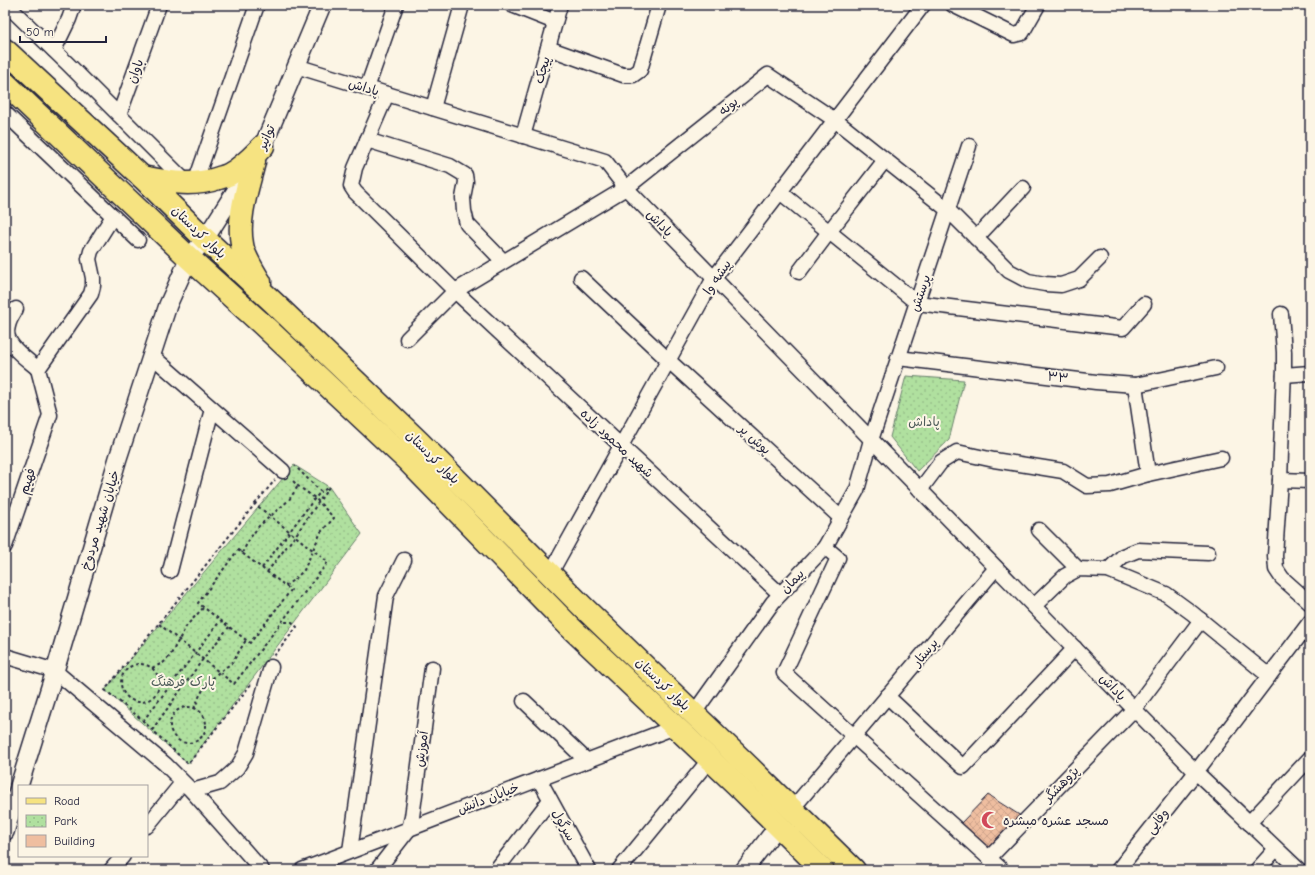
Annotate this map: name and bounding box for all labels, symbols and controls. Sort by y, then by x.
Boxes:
scale bar [20,18,106,44]
text: 50 m [26,25,54,39]
street label: پیچک [531,54,554,86]
street label: باوان [124,57,147,86]
street label: پاداش [346,75,381,100]
street label: پونه [715,94,742,119]
street label: توانیر [254,122,279,153]
street label: بلوار کردستان [168,202,229,262]
street label: پاداش [643,206,676,240]
street label: پیشه وا [700,257,735,298]
street label: پرستش [907,272,934,314]
street label: ۳۳ [1047,368,1069,386]
street label: شهید محمود زاده [577,405,657,481]
park label: پاداش [908,414,940,430]
street label: پوش پر [735,420,774,458]
street label: بلوار کردستان [402,427,463,488]
street label: فهیم [16,466,41,497]
street label: خیابان شهید مردوخ [78,468,124,572]
street label: پیمان [777,566,808,597]
street label: پرستار [908,635,942,670]
street label: بلوار کردستان [632,654,693,714]
street label: پاداش [1096,670,1129,704]
park label: پارک فرهنگ [151,674,215,690]
street label: آموزش [411,729,432,768]
street label: پژوهشگر [1040,763,1083,807]
street label: خیابان دانش [455,779,521,818]
legend [18,785,148,857]
text: Road [54,794,80,808]
street label: وفایی [1143,805,1173,838]
street label: سرگول [548,806,579,844]
mosque icon: مسجد عشره مبشره [980,810,1000,830]
place label: مسجد عشره مبشره [1003,813,1109,829]
text: Park [54,814,77,828]
text: Building [54,834,95,848]

